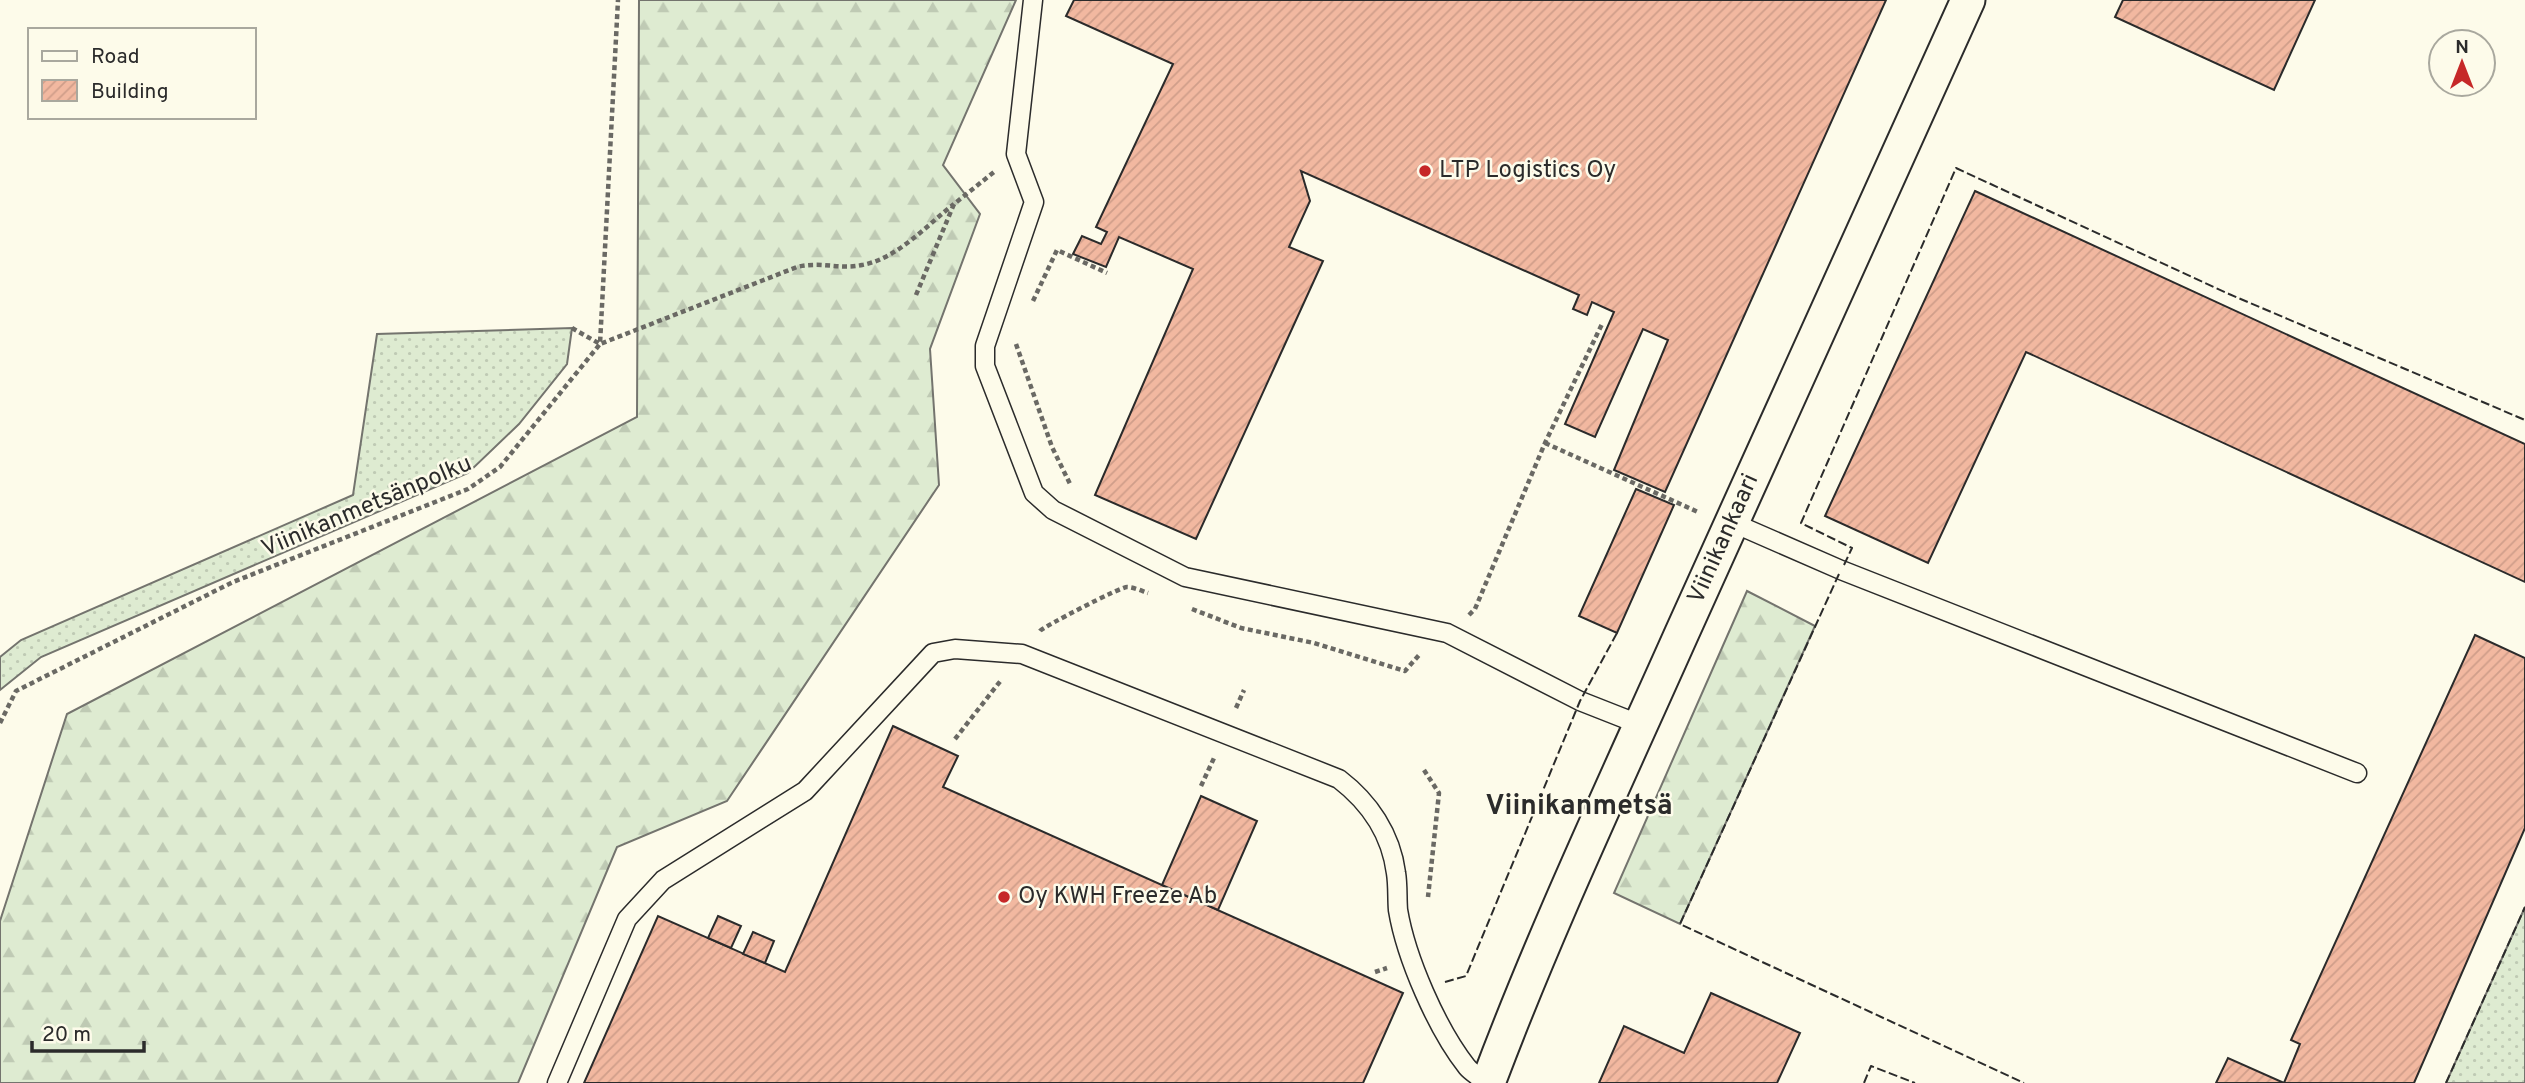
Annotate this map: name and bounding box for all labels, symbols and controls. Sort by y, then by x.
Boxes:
legend [28,28,256,119]
north arrow [2427,28,2497,98]
text: N [2455,36,2469,60]
text: Road [91,44,140,71]
text: Building [91,79,169,106]
place label: LTP Logistics Oy [1439,156,1616,186]
marker: LTP Logistics Oy [1417,163,1433,179]
street label: Viinikanmetsänpolku [257,449,477,565]
street label: Viinikankaari [1682,469,1766,609]
district label: Viinikanmetsä [1485,789,1673,825]
place label: Oy KWH Freeze Ab [1018,882,1217,912]
marker: Oy KWH Freeze Ab [996,889,1012,905]
scale bar [32,1010,144,1054]
text: 20 m [42,1022,91,1049]

